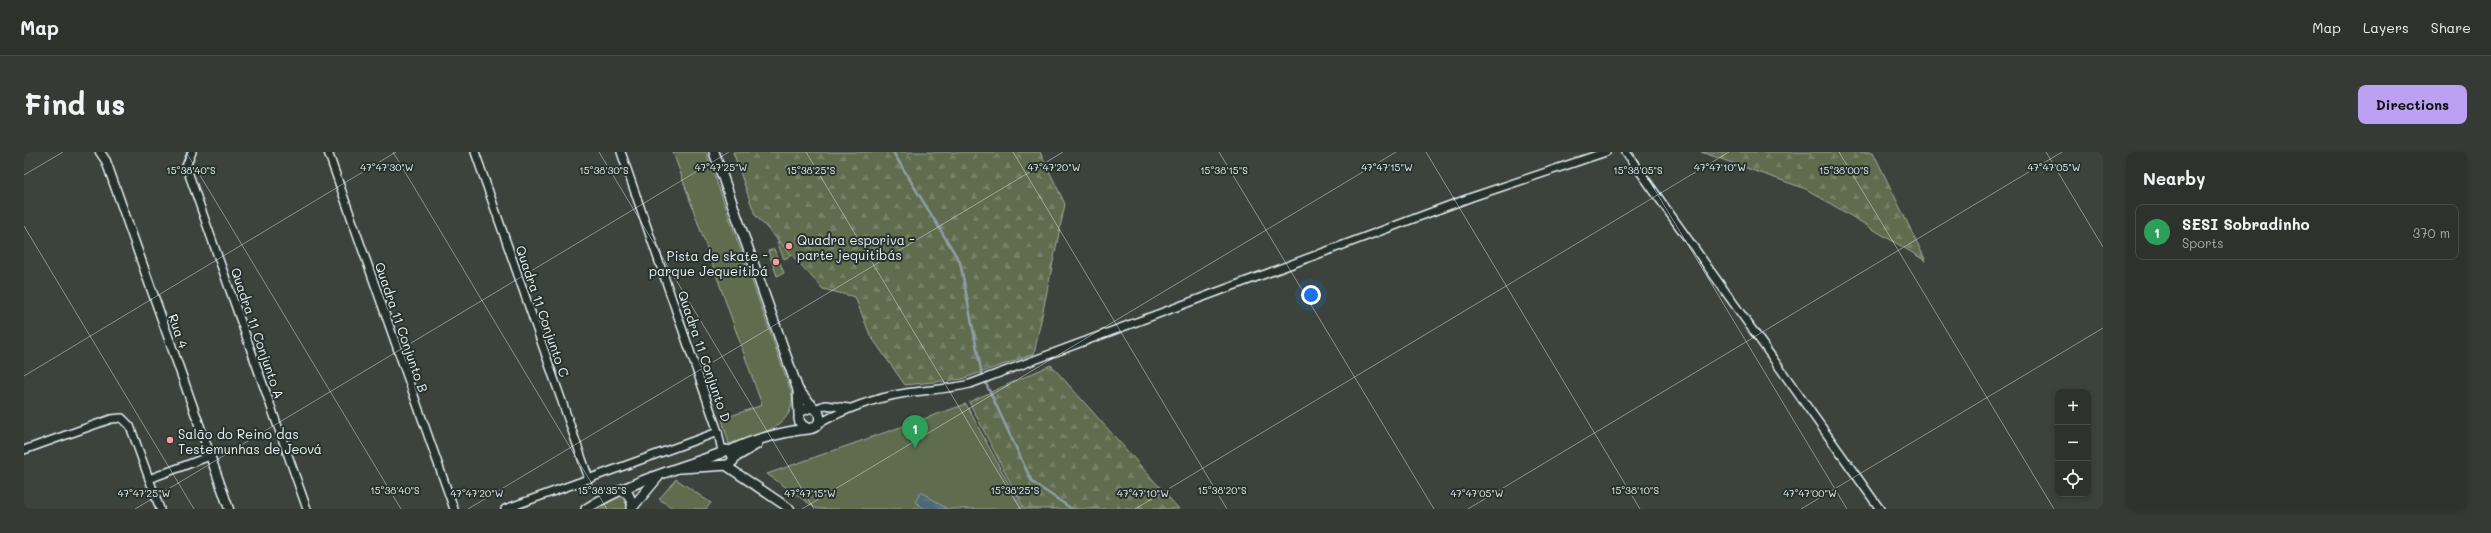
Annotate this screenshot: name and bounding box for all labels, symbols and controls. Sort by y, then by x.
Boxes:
text: Map [20,15,59,40]
text: Map [2312,18,2341,37]
text: Layers [2363,18,2409,37]
text: Share [2431,18,2471,37]
button: Directions [2358,85,2467,124]
text: Find us [24,86,125,122]
text: 47°47'30"W [360,160,414,174]
text: 47°47'25"W [695,160,748,174]
text: 47°47'20"W [1028,160,1081,174]
text: 47°47'15"W [1361,160,1413,174]
text: 47°47'10"W [1694,160,1746,174]
text: 47°47'05"W [2027,160,2081,174]
text: 15°38'40"S [166,163,216,177]
text: 15°38'30"S [579,163,629,177]
text: 15°38'25"S [787,163,836,177]
text: 15°38'15"S [1200,163,1248,177]
text: 15°38'05"S [1613,163,1663,177]
text: 15°38'00"S [1819,163,1869,177]
text: Nearby [2143,167,2205,189]
text: SESI Sobradinho [2182,214,2310,234]
text: 1 [2154,224,2160,241]
text: 370 m [2413,224,2450,241]
place label: Quadra esporiva - parte jequitibás [797,231,915,263]
text: Sports [2182,234,2224,251]
marker: Quadra esporiva - parte jequitibás [784,241,794,251]
street label: Quadra 11 Conjunto C [513,243,573,379]
place label: Pista de skate - parque Jequeitibá [649,247,768,279]
marker: Pista de skate - parque Jequeitibá [771,257,781,267]
street label: Quadra 11 Conjunto B [372,260,432,394]
street label: Quadra 11 Conjunto A [228,265,288,401]
your location [1301,285,1321,305]
street label: Quadra 11 Conjunto D [675,288,735,424]
street label: Rua 4 [165,312,193,351]
map controls [2055,389,2091,497]
button: + [2055,389,2091,425]
pin: 1 [902,415,928,448]
place label: Salão do Reino das Testemunhas de Jeová [178,425,322,457]
button: − [2055,425,2091,461]
marker: Salão do Reino das Testemunhas de Jeová [165,435,175,445]
button: locate [2055,461,2091,497]
text: 15°38'40"S [370,483,420,497]
text: 15°38'35"S [577,483,627,497]
text: 15°38'25"S [991,483,1040,497]
text: 15°38'20"S [1197,483,1247,497]
text: 15°38'10"S [1611,483,1659,497]
text: 47°47'25"W [118,486,171,500]
text: 47°47'20"W [451,486,504,500]
text: 47°47'15"W [784,486,836,500]
text: 47°47'10"W [1117,486,1169,500]
text: 47°47'05"W [1450,486,1504,500]
text: 47°47'00"W [1783,486,1837,500]

